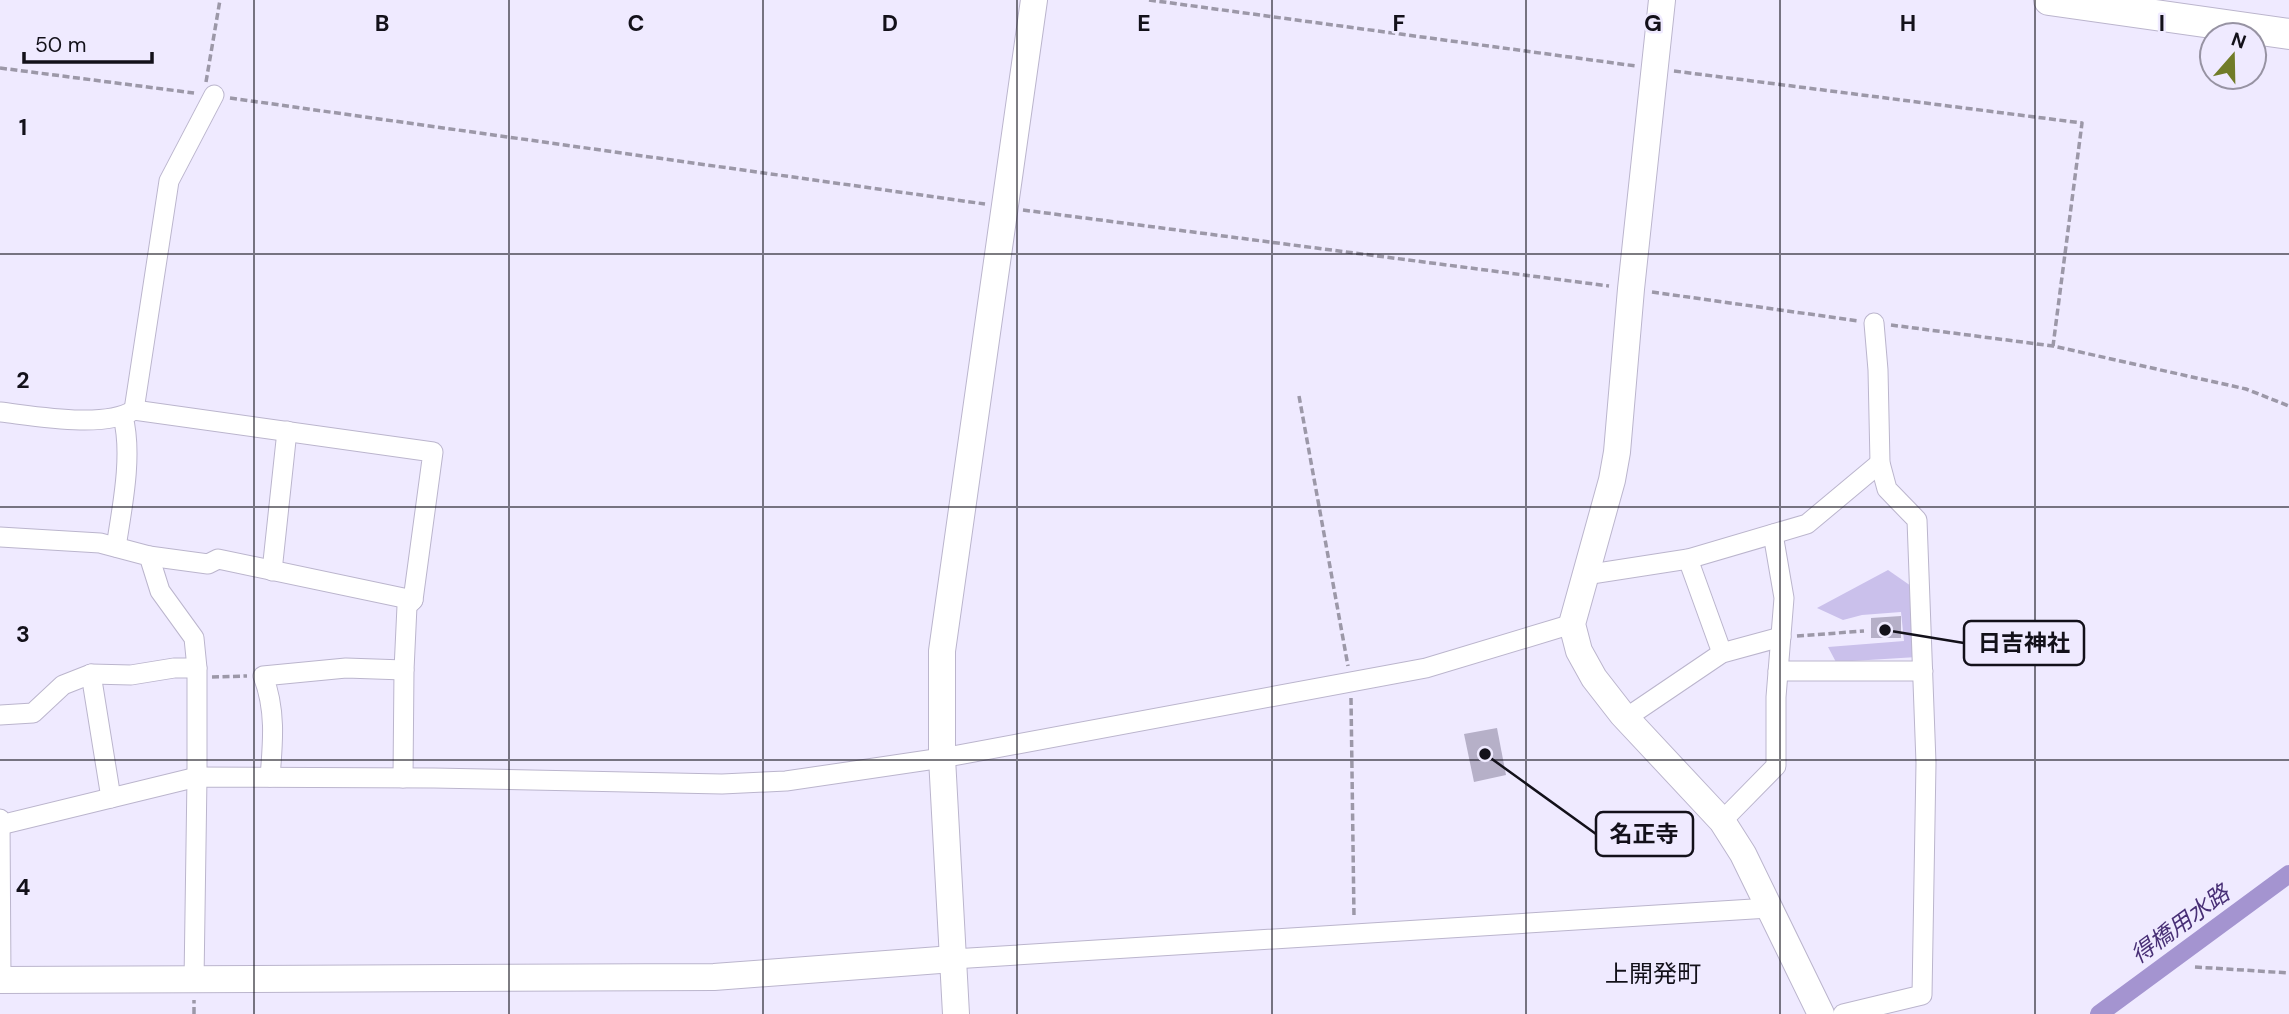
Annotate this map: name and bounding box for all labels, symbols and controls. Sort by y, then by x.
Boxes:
text: B [375,8,389,38]
text: C [628,8,644,38]
text: D [882,8,898,38]
text: E [1137,8,1151,38]
text: F [1393,8,1406,38]
text: G [1644,8,1662,38]
text: H [1900,8,1916,38]
text: I [2159,8,2165,38]
scale bar [24,21,152,65]
north arrow [2198,21,2268,91]
text: N [2228,26,2249,55]
text: 50 m [35,31,86,59]
text: 1 [19,112,27,142]
text: 2 [16,365,30,395]
text: 3 [16,619,30,649]
callout: 日吉神社 [1964,621,2084,665]
text: 日吉神社 [1978,628,2070,658]
callout: 名正寺 [1596,812,1693,856]
text: 名正寺 [1610,819,1679,849]
text: 4 [16,872,31,902]
water label: 得橋用水路 [2125,877,2237,970]
district label: 上開発町 [1605,958,1701,989]

